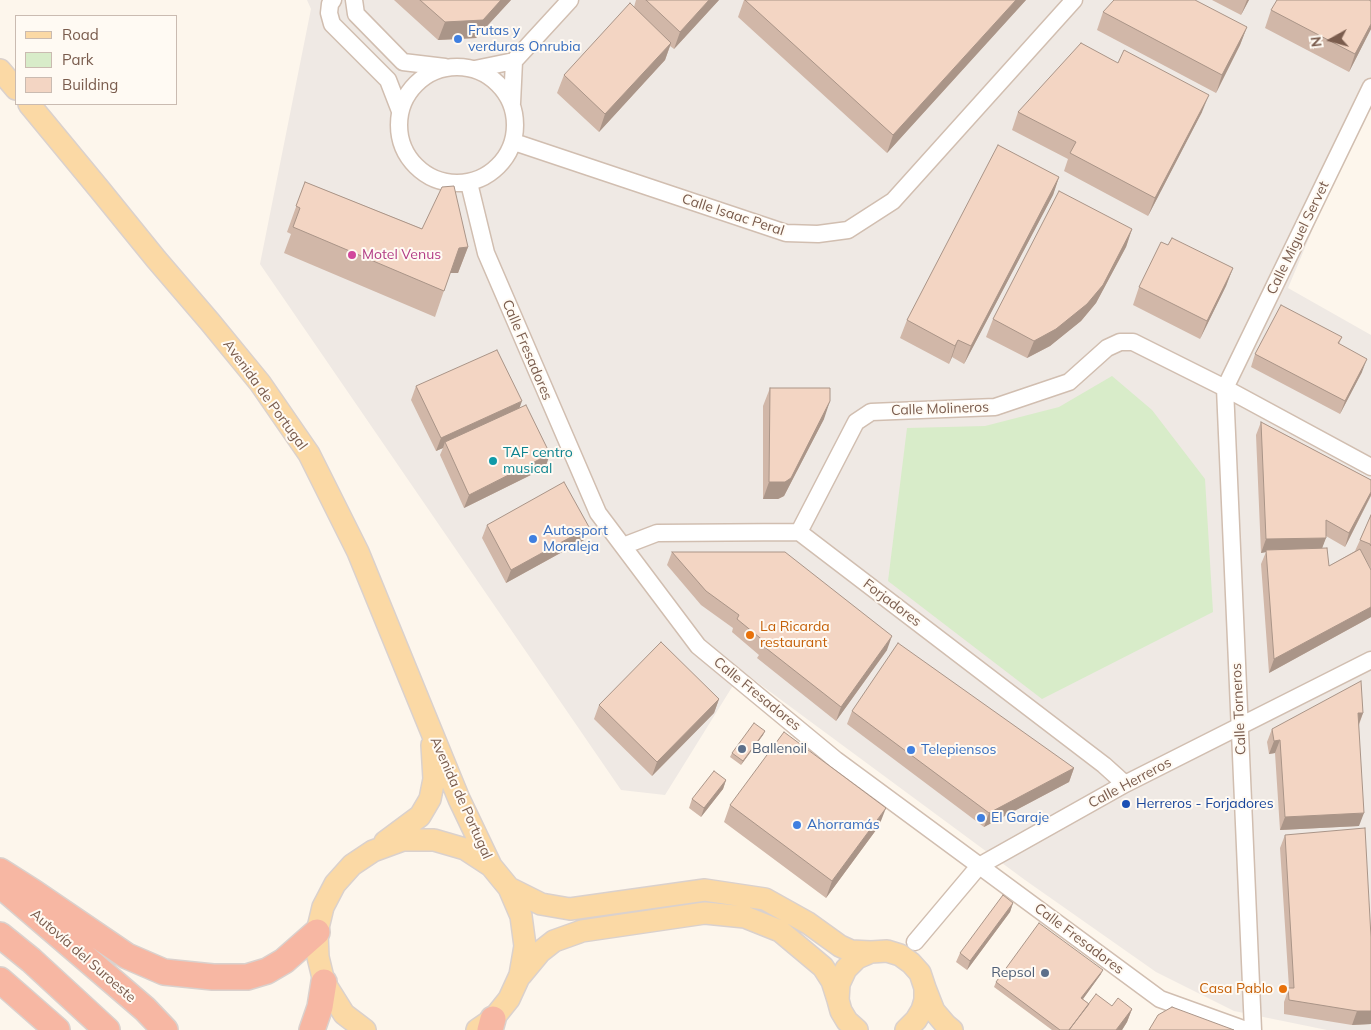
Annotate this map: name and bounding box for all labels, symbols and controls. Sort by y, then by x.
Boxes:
legend [15,15,178,105]
north arrow [1306,15,1356,65]
place label: Frutas y verduras Onrubia [468,23,581,56]
text: Road [62,25,99,44]
marker: Frutas y verduras Onrubia [452,33,464,45]
text: N [1307,35,1326,48]
text: Park [62,50,94,69]
text: Building [62,75,118,94]
street label: Calle Miguel Servet [1263,179,1333,297]
street label: Calle Isaac Peral [680,191,786,239]
place label: Motel Venus [362,247,441,263]
marker: Motel Venus [346,249,358,261]
street label: Calle Fresadores [498,297,556,403]
street label: Avenida de Portugal [219,337,311,453]
street label: Calle Molineros [891,399,989,419]
place label: TAF centro musical [503,445,573,478]
marker: TAF centro musical [487,455,499,467]
place label: Autosport Moraleja [543,523,608,556]
marker: Autosport Moraleja [527,533,539,545]
street label: Forjadores [860,576,924,630]
place label: La Ricarda restaurant [760,619,830,652]
marker: La Ricarda restaurant [744,629,756,641]
street label: Calle Fresadores [710,654,804,734]
street label: Calle Torneros [1228,663,1250,755]
street label: Avenida de Portugal [426,734,496,862]
place label: Ballenoil [752,741,807,757]
place label: Telepiensos [921,742,996,758]
marker: Ballenoil [736,743,748,755]
marker: Telepiensos [905,744,917,756]
street label: Calle Herreros [1086,754,1174,812]
place label: Herreros - Forjadores [1136,796,1274,812]
marker: Herreros - Forjadores [1120,798,1132,810]
place label: El Garaje [991,810,1049,826]
marker: El Garaje [975,812,987,824]
place label: Ahorramás [807,817,880,833]
marker: Ahorramás [791,819,803,831]
street label: Calle Fresadores [1031,900,1127,978]
street label: Autovía del Suroeste [27,906,139,1006]
place label: Repsol [991,965,1035,981]
marker: Repsol [1039,967,1051,979]
place label: Casa Pablo [1199,981,1273,997]
marker: Casa Pablo [1277,983,1289,995]

